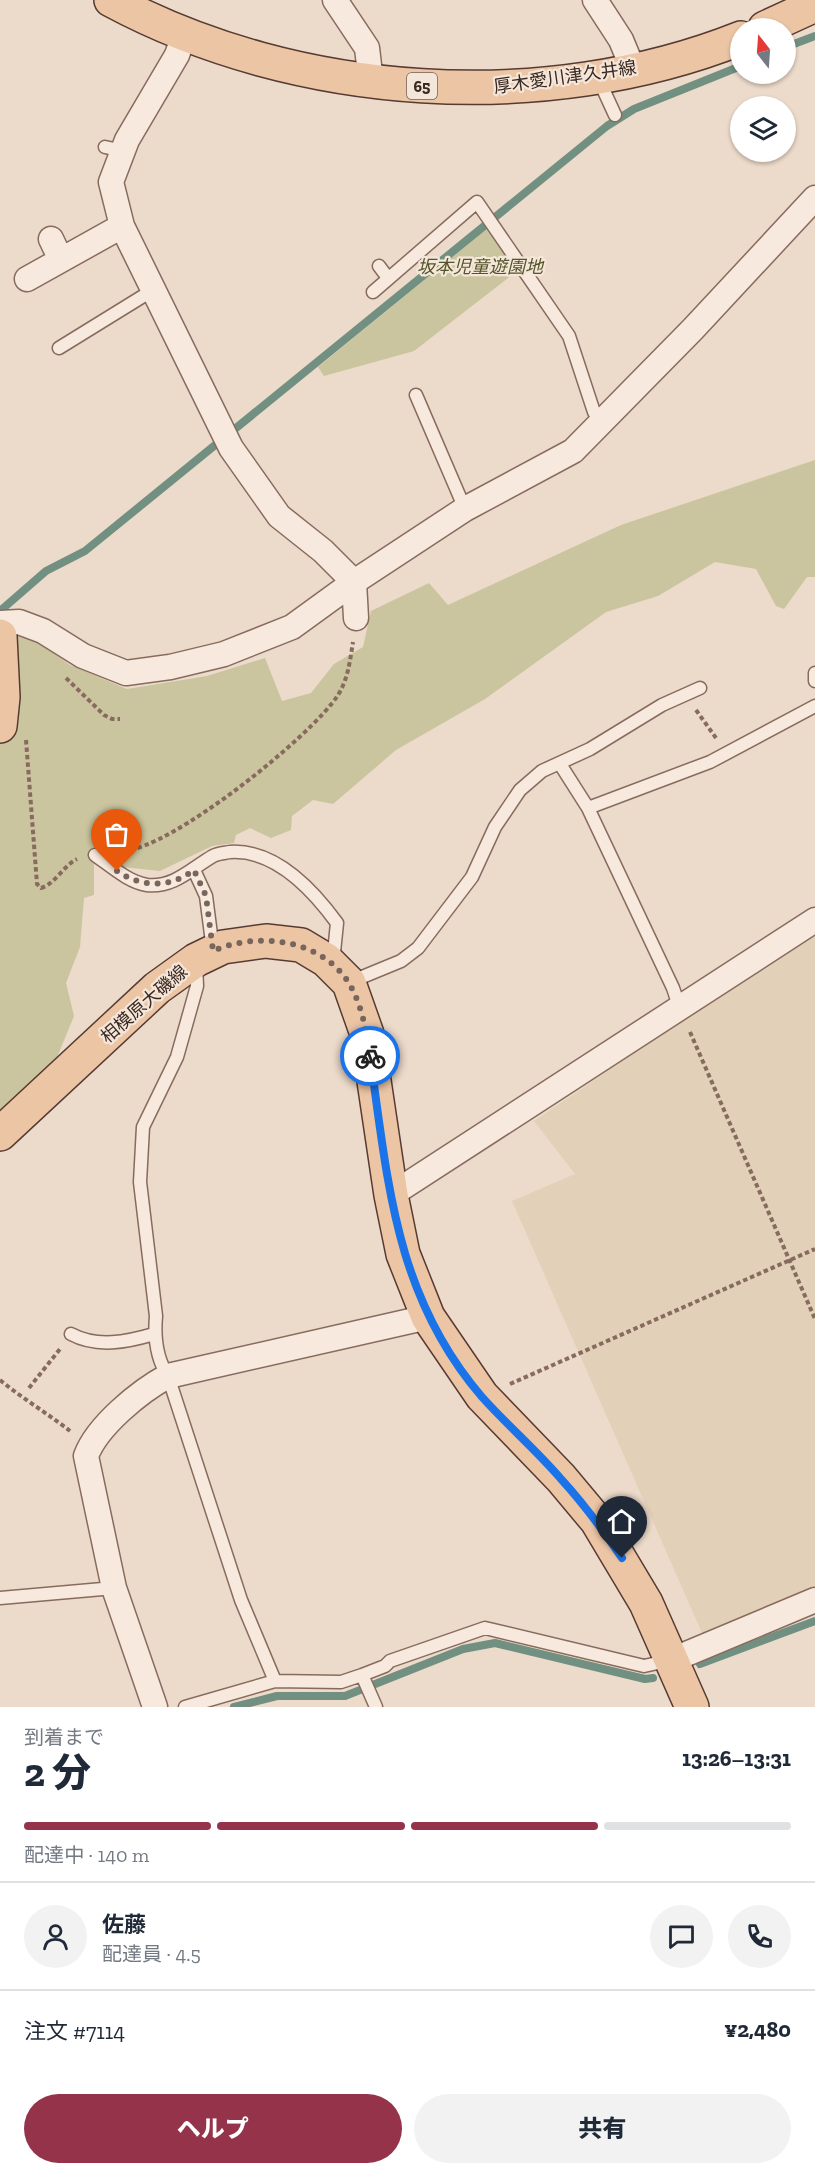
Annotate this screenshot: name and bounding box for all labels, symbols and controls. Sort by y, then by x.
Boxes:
north arrow [730,18,796,84]
map controls [730,18,796,162]
street label: 厚木愛川津久井線 [492,56,638,98]
road number: 65 [407,73,437,99]
button: layers [730,96,796,162]
park label: 坂本児童遊園地 [417,256,545,278]
pin [91,809,142,871]
icon: bag [100,818,133,851]
street label: 相模原大磯線 [96,960,192,1048]
courier [340,1026,400,1086]
icon: bike [354,1040,387,1073]
pin [596,1496,647,1558]
icon: home [605,1505,638,1538]
text: 到着まで [24,1725,104,1749]
text: 13:26–13:31 [682,1745,791,1772]
text: 2 分 [24,1749,91,1796]
text: 配達中 · 140 m [24,1843,149,1867]
button: person [24,1905,87,1968]
button: chat [650,1905,713,1968]
button: phone [728,1905,791,1968]
text: 佐藤 [102,1911,146,1938]
text: 配達員 · 4.5 [102,1942,201,1966]
text: ¥2,480 [724,2016,791,2043]
text: 注文 #7114 [24,2018,125,2045]
button: ヘルプ [24,2094,402,2163]
button: 共有 [414,2094,791,2163]

